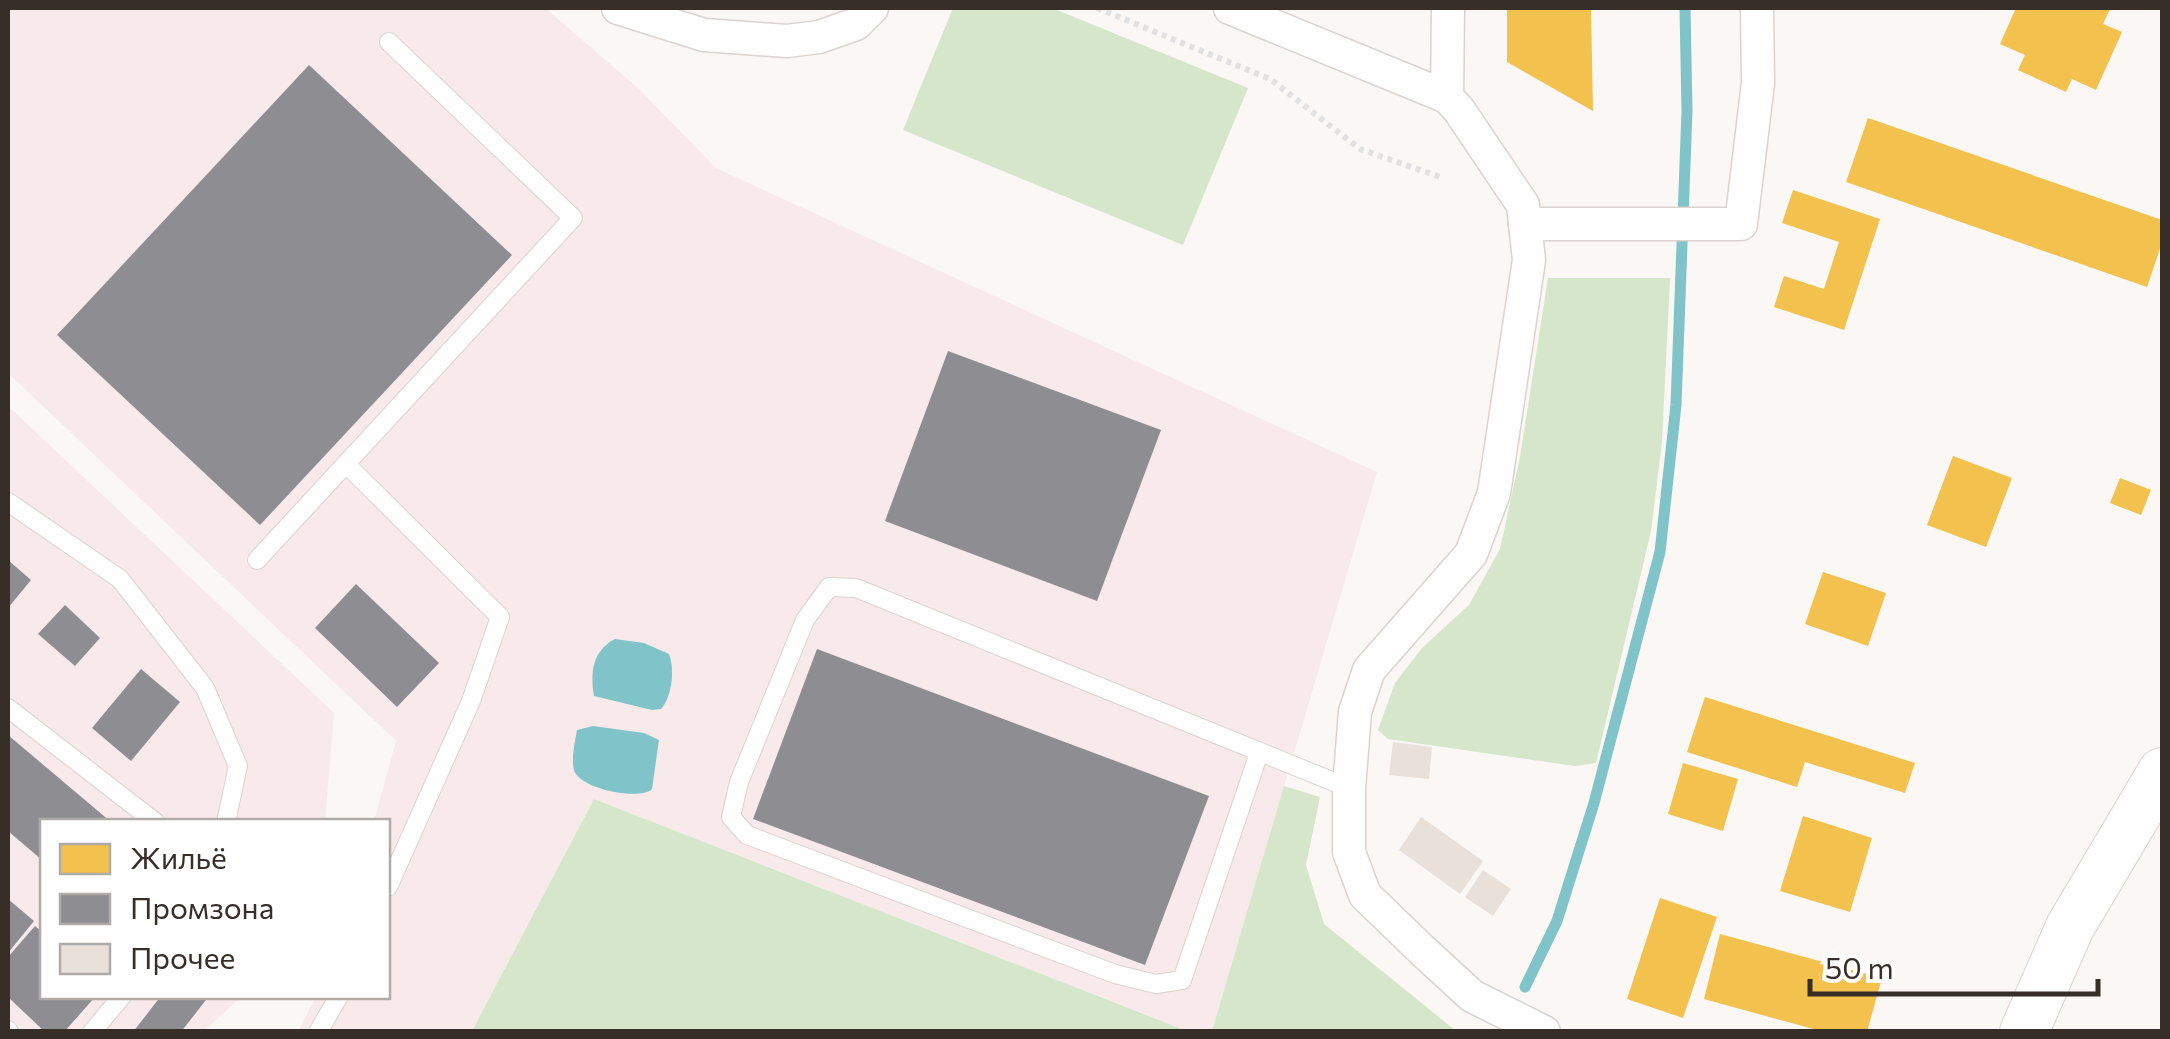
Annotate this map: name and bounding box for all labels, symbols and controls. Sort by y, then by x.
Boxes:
legend [40,819,390,999]
text: Жильё [130,838,227,875]
text: Промзона [130,888,274,925]
scale bar [1810,934,2098,996]
text: Прочее [130,938,235,975]
text: 50 m [1825,948,1894,985]

